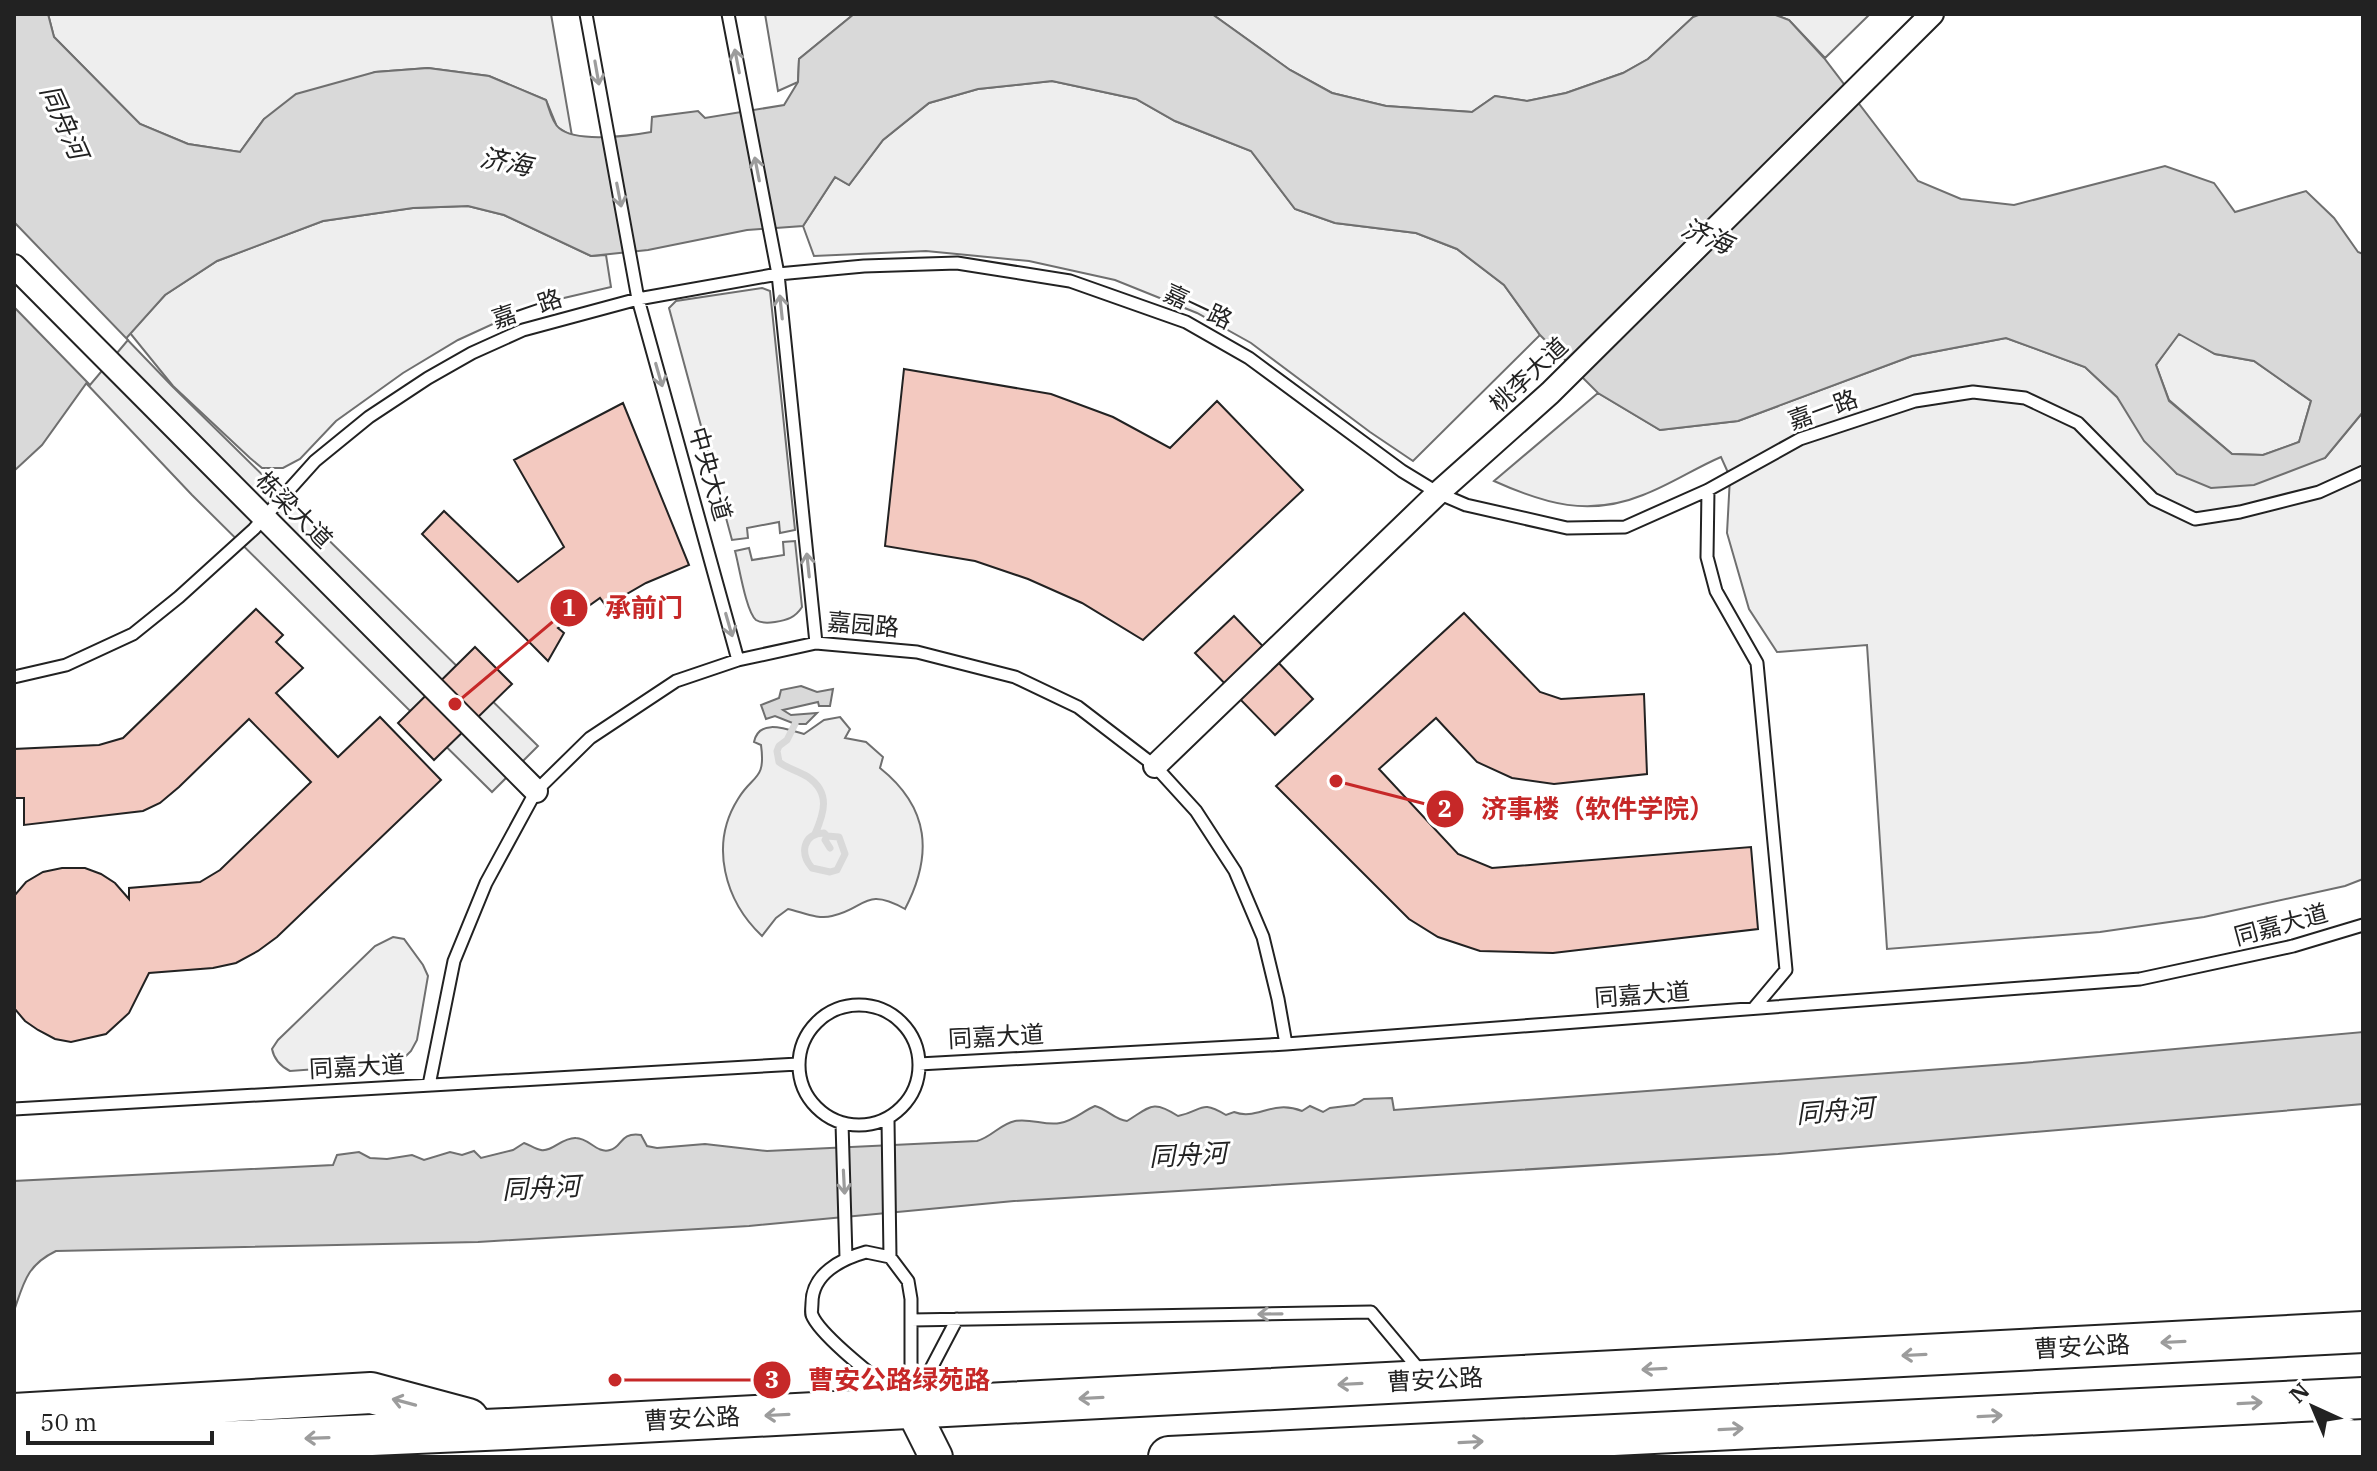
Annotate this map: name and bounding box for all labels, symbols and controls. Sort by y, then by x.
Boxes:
one-way arrow [728,49,743,74]
one-way arrow [590,60,605,85]
water label: 同舟河 [34,79,98,169]
water label: 济海 [477,139,539,183]
one-way arrow [749,157,764,182]
one-way arrow [612,182,627,207]
water label: 济海 [1677,209,1742,262]
street label: 嘉一路 [1159,276,1238,336]
street label: 嘉一路 [487,281,566,335]
one-way arrow [774,294,789,321]
street label: 桃李大道 [1482,330,1574,419]
one-way arrow [652,361,667,387]
street label: 嘉一路 [1783,382,1862,436]
street label: 中央大道 [682,423,740,524]
street label: 栋梁大道 [249,464,340,555]
one-way arrow [800,552,815,579]
callout: 承前门 [549,583,699,633]
text: 承前门 [605,590,683,624]
text: 1 [562,591,576,623]
street label: 嘉园路 [826,605,900,643]
one-way arrow [722,612,737,638]
callout: 济事楼（软件学院） [1425,784,1731,834]
text: 济事楼（软件学院） [1481,791,1715,825]
text: 2 [1438,792,1452,824]
street label: 同嘉大道 [2230,896,2331,952]
street label: 同嘉大道 [1593,975,1691,1013]
street label: 同嘉大道 [947,1018,1045,1054]
street label: 同嘉大道 [308,1048,406,1084]
water label: 同舟河 [1795,1089,1880,1130]
water label: 同舟河 [1148,1135,1233,1173]
water label: 同舟河 [501,1168,586,1206]
one-way arrow [836,1168,851,1195]
one-way arrow [1257,1306,1284,1321]
street label: 曹安公路 [2033,1328,2131,1364]
one-way arrow [2160,1335,2187,1350]
one-way arrow [1901,1348,1928,1363]
callout: 曹安公路绿苑路 [752,1355,1006,1405]
street label: 曹安公路 [1386,1361,1484,1397]
text: 曹安公路绿苑路 [808,1362,990,1396]
one-way arrow [1641,1362,1668,1377]
text: 3 [765,1363,779,1395]
north arrow [2273,1367,2353,1447]
text: N [2282,1376,2315,1409]
one-way arrow [1337,1377,1364,1392]
one-way arrow [1078,1391,1105,1406]
one-way arrow [392,1394,418,1409]
scale bar [28,1395,212,1445]
one-way arrow [2236,1396,2263,1411]
street label: 曹安公路 [643,1400,741,1436]
text: 50 m [40,1406,97,1438]
one-way arrow [764,1407,791,1422]
one-way arrow [1976,1409,2003,1424]
one-way arrow [1717,1421,1744,1436]
one-way arrow [304,1430,331,1445]
one-way arrow [1457,1434,1484,1449]

